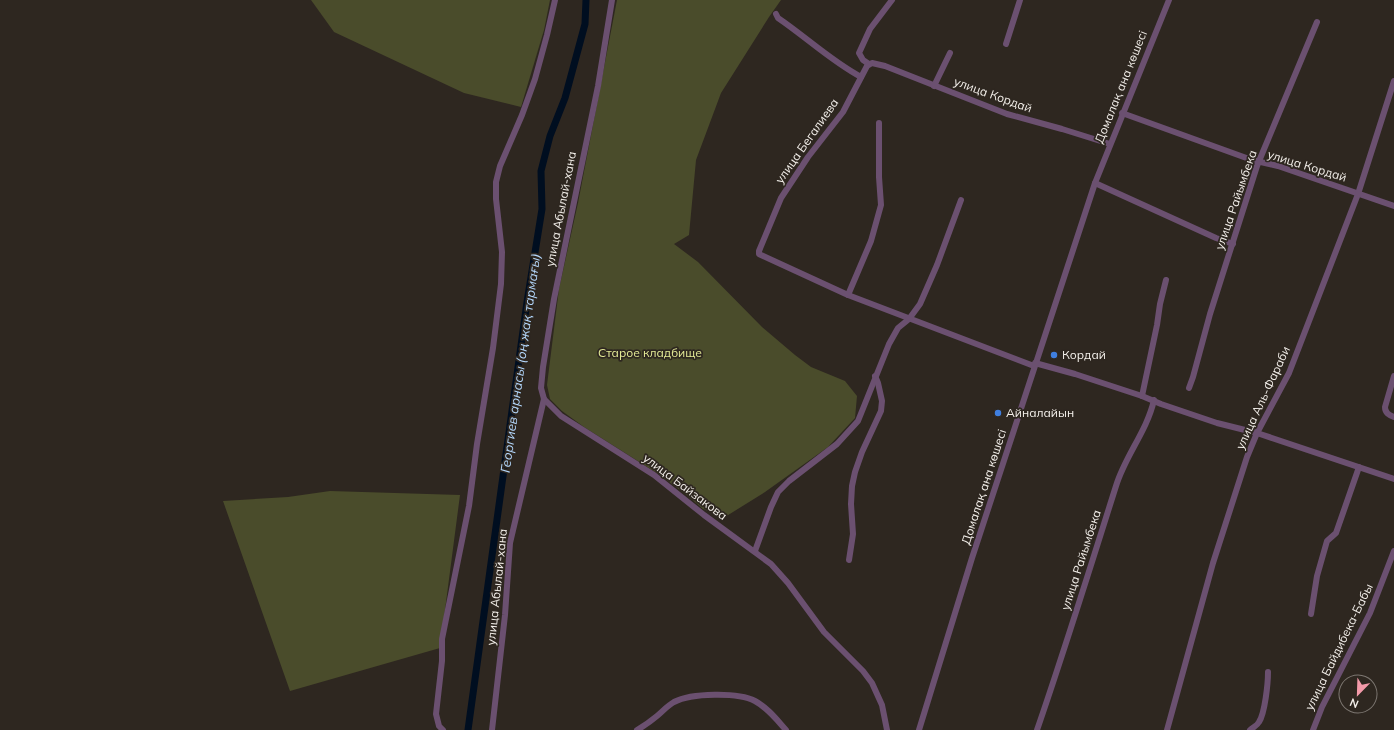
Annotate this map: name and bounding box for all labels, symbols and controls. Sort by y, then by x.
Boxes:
street label: Домалақ ана көшесі [1091,28,1150,145]
street label: улица Кордай [952,73,1034,116]
street label: улица Бегалиева [772,95,842,186]
street label: улица Кордай [1266,146,1349,185]
street label: улица Райымбека [1211,148,1260,252]
street label: улица Абылай-хана [542,150,579,268]
water label: Георгиев арнасы (оң жақ тармағы) [497,252,543,474]
street label: улица Аль-Фараби [1232,344,1293,452]
park label: Старое кладбище [598,345,702,360]
place label: Кордай [1062,347,1106,362]
marker: Кордай [1049,350,1059,360]
place label: Айналайын [1006,405,1074,420]
marker: Айналайын [993,408,1003,418]
street label: Домалақ ана көшесі [958,427,1009,546]
street label: улица Байзакова [640,450,730,523]
street label: улица Райымбека [1057,508,1104,612]
street label: улица Абылай-хана [483,528,510,646]
street label: улица Байдибека-Бабы [1301,581,1376,713]
north arrow [1338,674,1378,714]
text: N [1348,695,1361,711]

